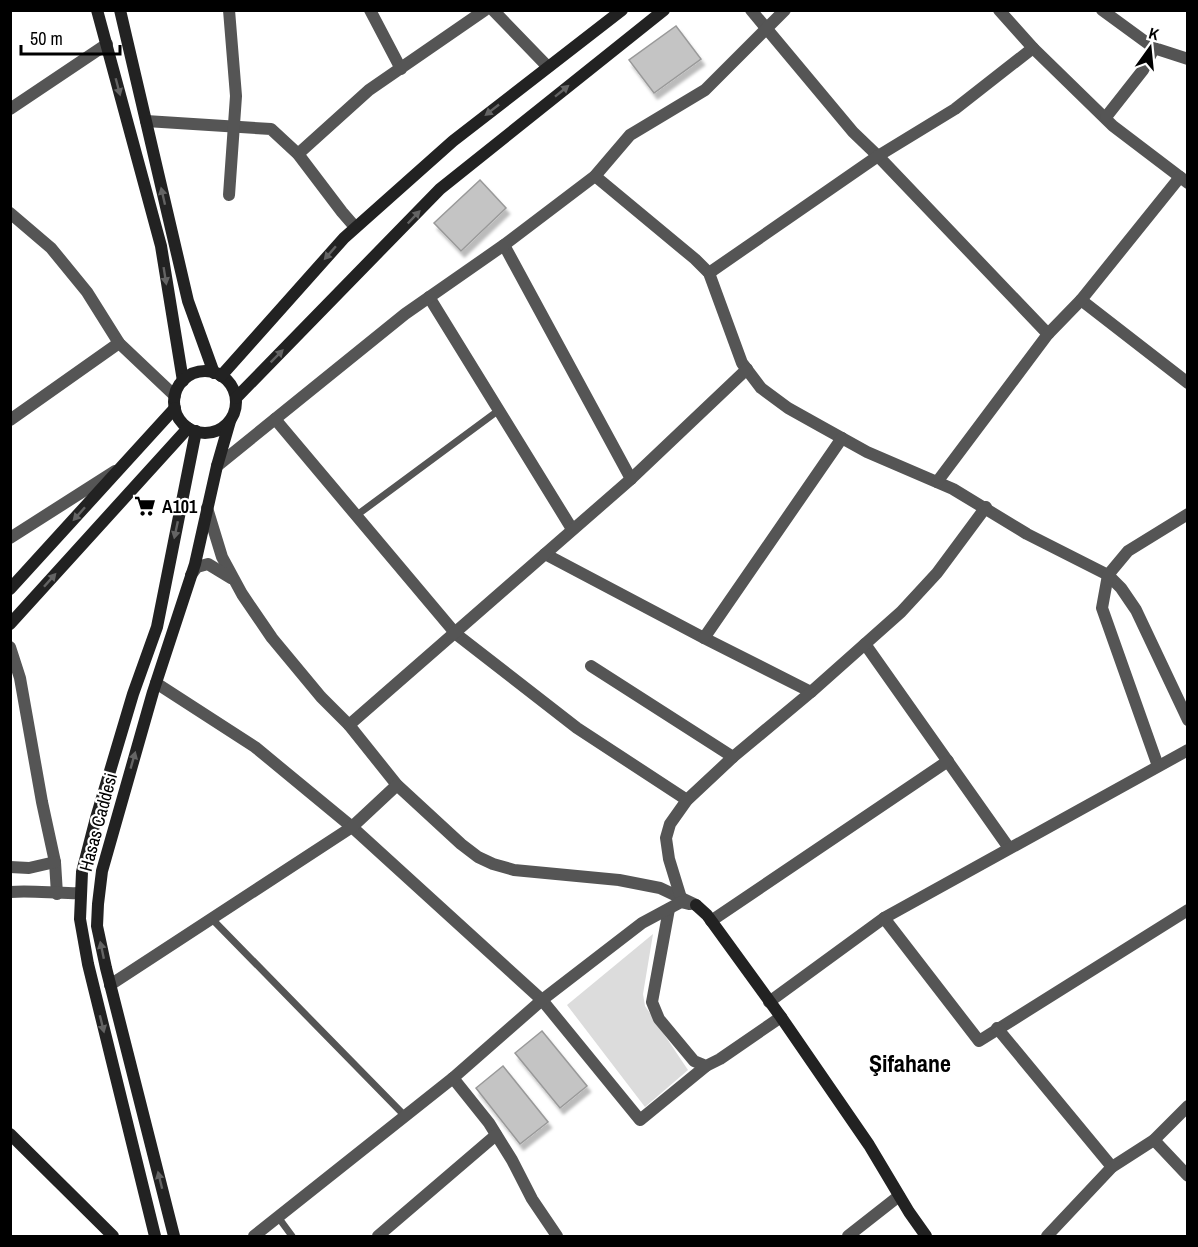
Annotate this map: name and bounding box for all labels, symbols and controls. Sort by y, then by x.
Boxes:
scale bar [21,18,120,56]
north arrow [1120,18,1180,78]
text: K [1146,22,1162,45]
text: 50 m [30,26,63,51]
one-way arrow [114,78,123,96]
one-way arrow [554,84,570,97]
one-way arrow [485,104,500,116]
one-way arrow [158,186,167,205]
one-way arrow [406,210,420,224]
one-way arrow [324,245,337,260]
one-way arrow [161,267,170,286]
one-way arrow [270,350,284,364]
supermarket icon: A101 [133,494,157,518]
place label: A101 [162,494,198,519]
one-way arrow [72,506,86,521]
one-way arrow [170,521,180,539]
one-way arrow [43,573,56,588]
one-way arrow [129,751,138,769]
street label: Hasas Caddesi [73,770,123,874]
one-way arrow [97,940,106,959]
one-way arrow [98,1015,108,1033]
district label: Şifahane [869,1047,951,1079]
one-way arrow [154,1170,164,1189]

